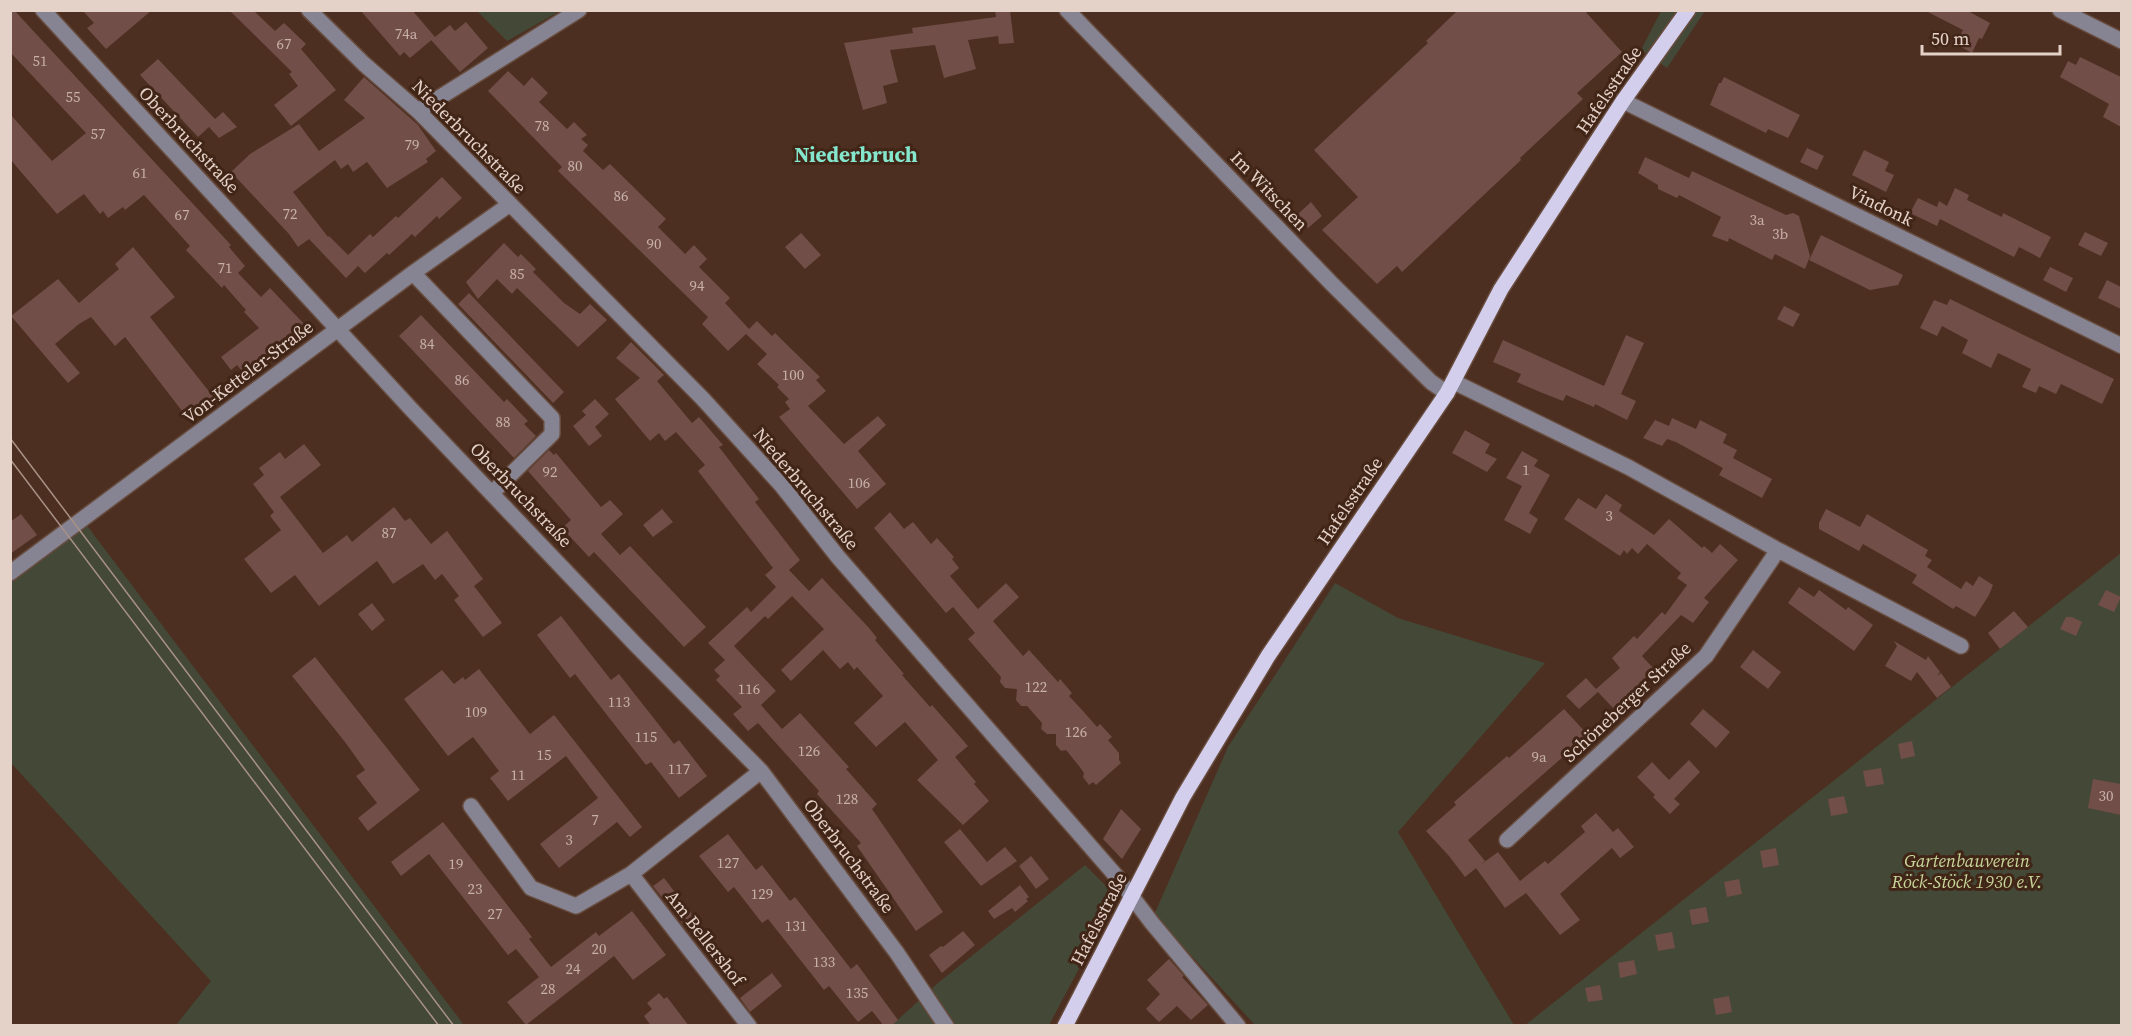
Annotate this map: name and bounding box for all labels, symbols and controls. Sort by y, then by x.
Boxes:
scale bar [1922,18,2060,56]
house number: 74a [395,23,418,44]
text: 50 m [1931,26,1969,51]
house number: 67 [276,33,292,54]
street label: Hafelsstraße [1570,41,1647,139]
house number: 51 [32,50,48,71]
street label: Niederbruchstraße [407,74,532,199]
street label: Oberbruchstraße [133,81,245,198]
house number: 55 [65,86,81,107]
house number: 78 [534,115,550,136]
house number: 57 [90,123,106,144]
house number: 79 [404,134,420,155]
district label: Niederbruch [794,140,918,169]
street label: Im Witschen [1225,145,1314,236]
house number: 80 [567,155,583,176]
house number: 61 [132,162,148,183]
street label: Vindonk [1845,179,1918,232]
house number: 86 [613,185,629,206]
house number: 72 [282,203,298,224]
house number: 67 [174,204,190,225]
house number: 3a [1749,209,1765,230]
house number: 3b [1772,223,1788,244]
house number: 90 [646,233,662,254]
house number: 71 [217,257,233,278]
house number: 85 [509,263,525,284]
house number: 94 [689,275,705,296]
street label: Von-Ketteler-Straße [177,314,318,429]
house number: 84 [419,333,435,354]
house number: 100 [782,364,804,385]
house number: 86 [454,369,470,390]
house number: 88 [495,411,511,432]
street label: Niederbruchstraße [748,422,865,555]
street label: Oberbruchstraße [465,437,578,553]
street label: Hafelsstraße [1311,452,1388,550]
house number: 1 [1522,459,1530,480]
house number: 92 [542,461,558,482]
house number: 106 [848,472,870,493]
house number: 3 [1605,505,1613,526]
house number: 87 [381,522,397,543]
street label: Schöneberger Straße [1557,636,1696,768]
house number: 122 [1025,676,1047,697]
house number: 116 [738,678,760,699]
house number: 113 [608,691,630,712]
house number: 109 [465,701,487,722]
house number: 126 [1065,721,1087,742]
house number: 115 [635,726,657,747]
house number: 126 [798,740,820,761]
house number: 15 [536,744,552,765]
house number: 9a [1531,746,1547,767]
house number: 117 [668,758,690,779]
house number: 11 [510,764,526,785]
house number: 30 [2098,785,2114,806]
house number: 128 [836,788,858,809]
street label: Oberbruchstraße [798,793,901,918]
house number: 7 [591,809,599,830]
house number: 3 [565,829,573,850]
park label: Gartenbauverein Röck-Stöck 1930 e.V. [1890,848,2043,894]
house number: 127 [717,852,739,873]
house number: 19 [448,853,464,874]
street label: Hafelsstraße [1064,868,1133,970]
house number: 23 [467,878,483,899]
house number: 129 [751,883,773,904]
street label: Am Bellershof [660,885,752,992]
house number: 27 [487,903,503,924]
house number: 131 [785,915,807,936]
house number: 20 [591,938,607,959]
house number: 133 [813,951,835,972]
house number: 24 [565,958,581,979]
house number: 28 [540,978,556,999]
house number: 135 [846,982,868,1003]

